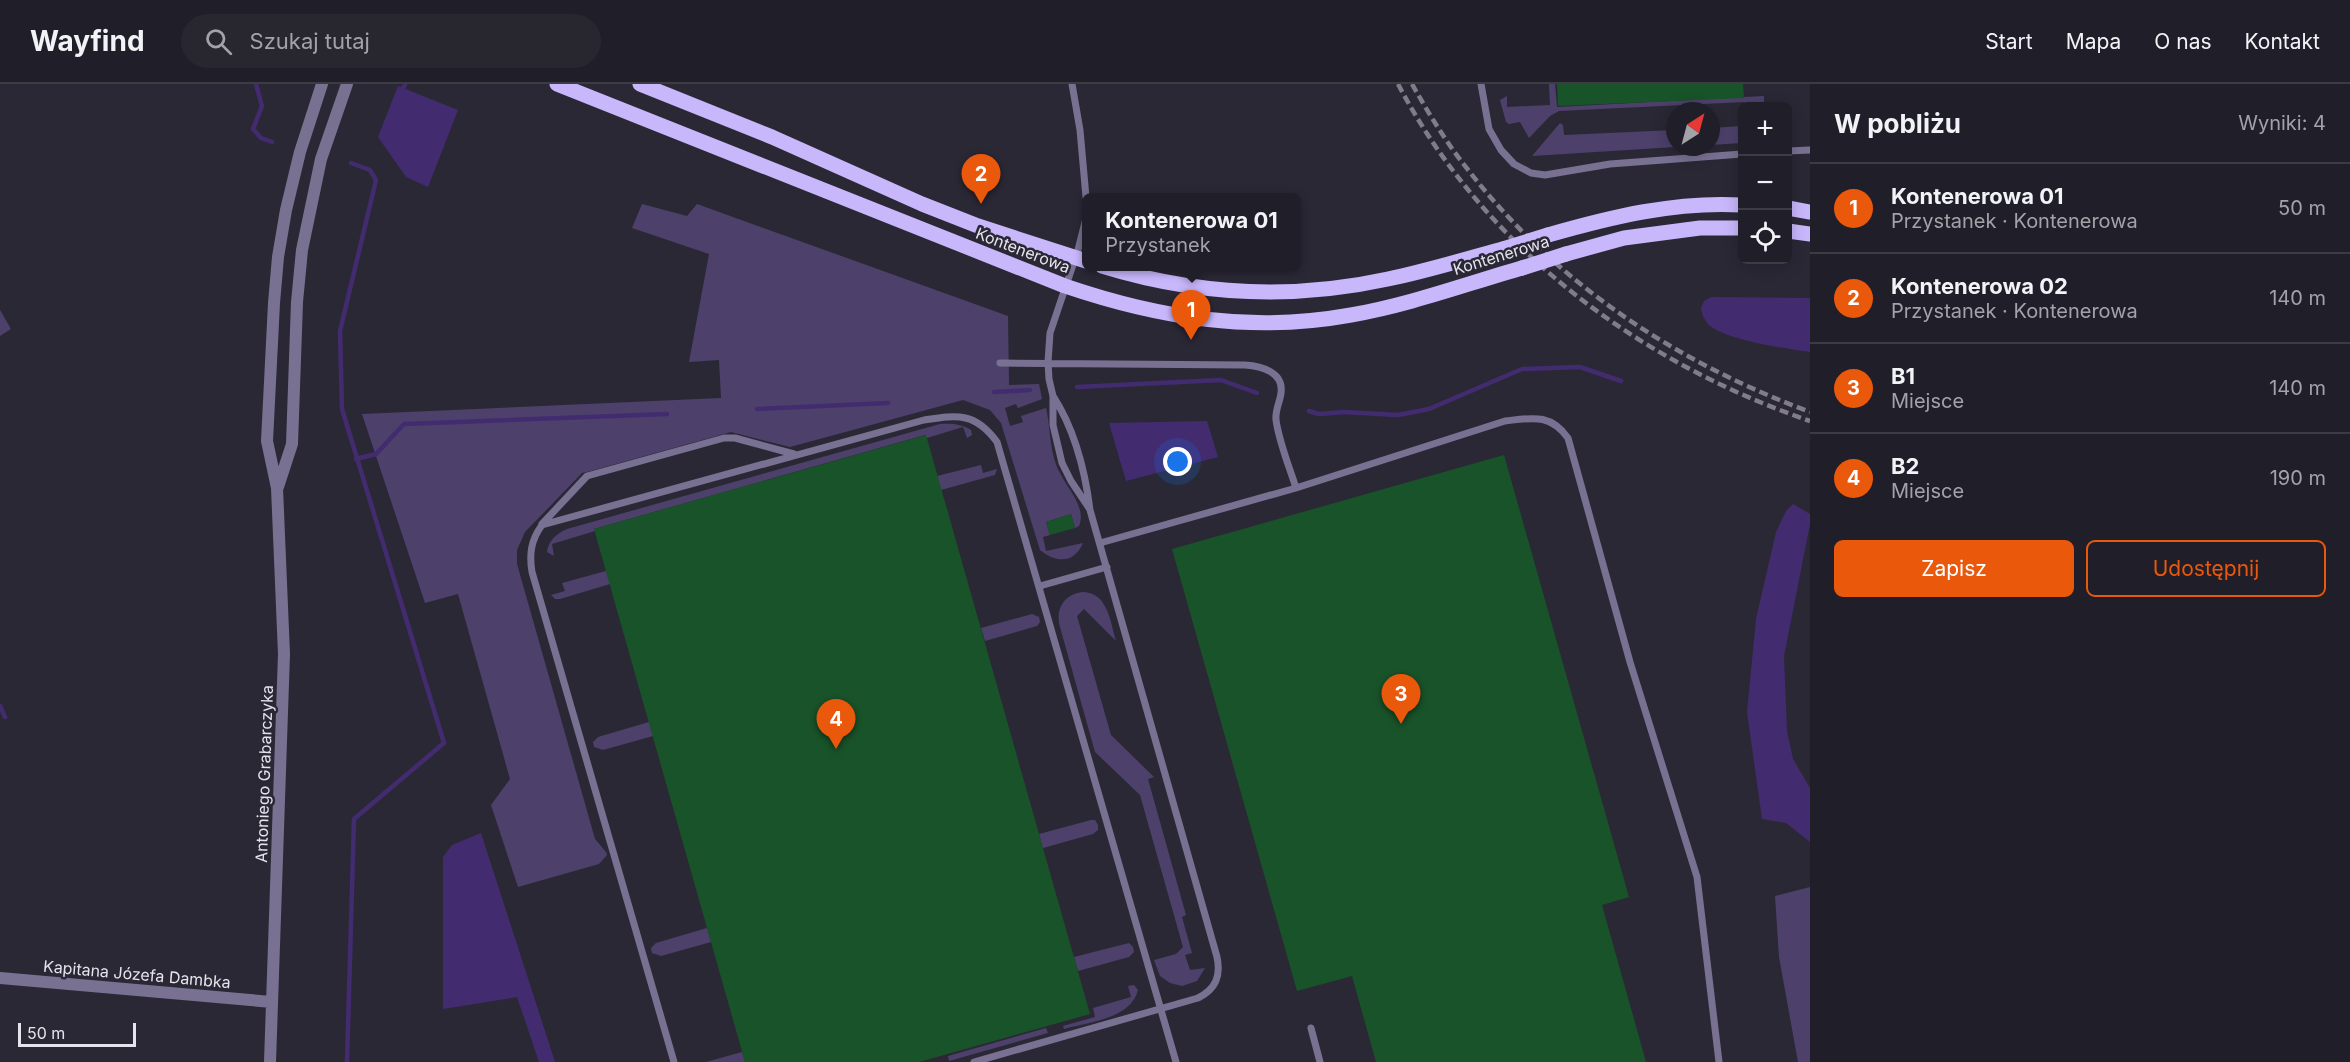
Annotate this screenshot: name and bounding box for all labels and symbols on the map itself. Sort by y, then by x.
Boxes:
north arrow [1666,102,1720,156]
pin: 2 [962,154,1000,204]
street label: Kontenerowa [973,223,1073,277]
street label: Kontenerowa [1451,231,1551,279]
pin: 1 [1172,290,1210,340]
your location [1163,447,1192,476]
pin: 3 [1382,674,1420,724]
street label: Antoniego Grabarczyka [251,685,277,863]
pin: 4 [816,700,856,749]
street label: Kapitana Józefa Dambka [42,956,232,992]
scale bar [18,1020,136,1048]

